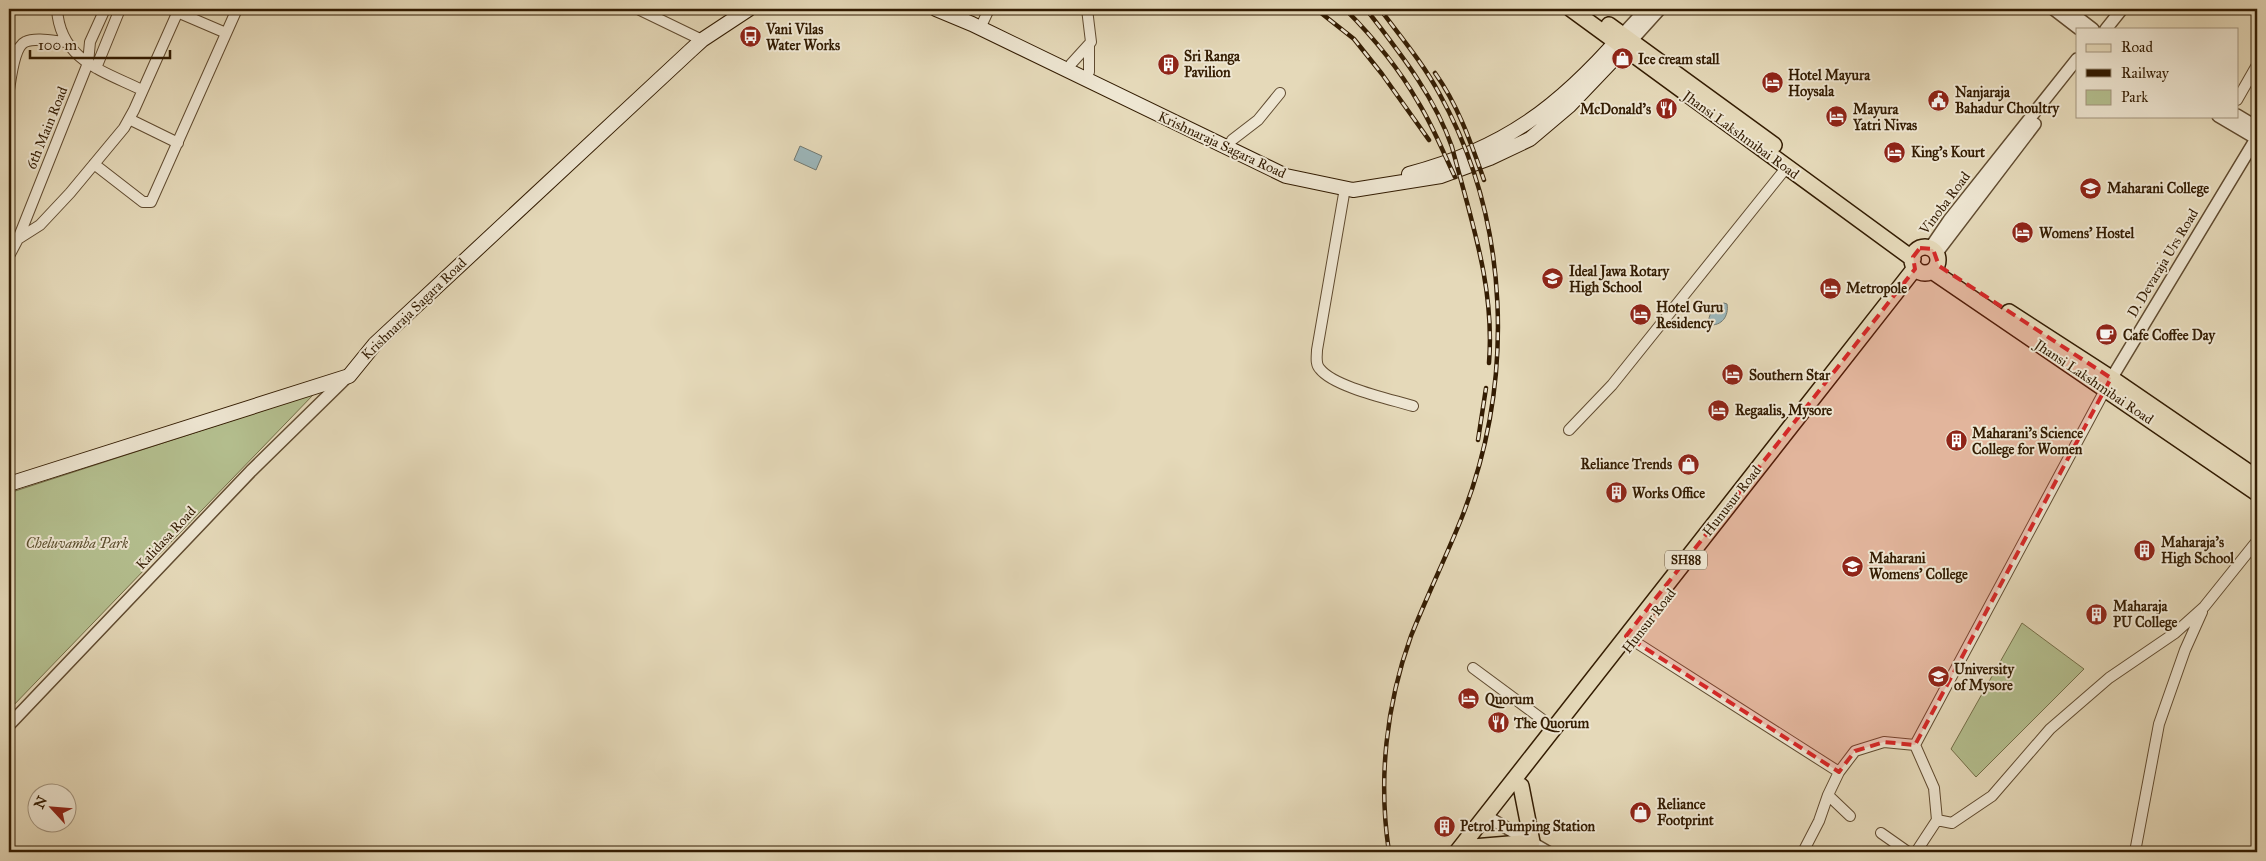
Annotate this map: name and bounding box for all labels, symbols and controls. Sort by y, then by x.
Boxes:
place label: Vani Vilas Water Works [765,21,840,54]
bus stop icon: Vani Vilas Water Works [738,25,762,49]
scale bar [30,28,170,60]
legend [2076,28,2238,118]
text: 100 m [38,36,78,54]
text: Road [2121,38,2153,56]
shop icon: Ice cream stall [1610,47,1634,71]
place label: Sri Ranga Pavilion [1184,48,1241,81]
place label: Ice cream stall [1638,51,1721,68]
building icon: Sri Ranga Pavilion [1156,52,1180,76]
text: Railway [2121,64,2170,82]
place label: Hotel Mayura Hoysala [1788,67,1871,101]
hotel icon: Hotel Mayura Hoysala [1760,71,1784,95]
street label: 6th Main Road [23,84,71,172]
place label: Nanjaraja Bahadur Choultry [1955,84,2060,118]
street label: Jhansi Lakshmibai Road [1677,86,1802,184]
public building icon: Nanjaraja Bahadur Choultry [1927,88,1951,112]
text: Park [2121,88,2148,106]
restaurant icon: McDonald's [1655,97,1679,121]
place label: McDonald's [1580,101,1651,118]
place label: Mayura Yatri Nivas [1852,101,1917,134]
hotel icon: Mayura Yatri Nivas [1825,105,1849,129]
street label: Krishnaraja Sagara Road [1155,108,1289,182]
hotel icon: King's Kourt [1883,140,1907,164]
place label: King's Kourt [1911,144,1985,162]
street label: Vinoba Road [1915,168,1974,238]
school or university icon: Maharani College [2079,176,2103,200]
place label: Maharani College [2107,180,2209,198]
street label: D. Devaraja Urs Road [2124,206,2202,320]
hotel icon: Womens' Hostel [2011,221,2035,245]
place label: Womens' Hostel [2039,225,2136,242]
street label: Krishnaraja Sagara Road [358,254,470,364]
place label: Ideal Jawa Rotary High School [1569,263,1671,297]
school or university icon: Ideal Jawa Rotary High School [1541,267,1565,291]
hotel icon: Metropole [1818,276,1842,300]
place label: Metropole [1846,280,1907,298]
place label: Hotel Guru Residency [1656,299,1724,333]
hotel icon: Hotel Guru Residency [1628,303,1652,327]
cafe icon: Cafe Coffee Day [2095,323,2119,347]
place label: Cafe Coffee Day [2123,327,2216,345]
street label: Jhansi Lakshmibai Road [2029,335,2157,429]
hotel icon: Southern Star [1721,363,1745,387]
place label: Southern Star [1749,367,1831,384]
hotel icon: Regaalis, Mysore [1707,398,1731,422]
place label: Regaalis, Mysore [1735,402,1832,420]
place label: Maharani's Science College for Women [1972,425,2083,459]
building icon: Maharani's Science College for Women [1944,429,1968,453]
shop icon: Reliance Trends [1676,452,1700,476]
place label: Reliance Trends [1581,456,1672,473]
street label: Hunusur Road [1699,462,1765,540]
building icon: Works Office [1604,481,1628,505]
place label: Works Office [1632,485,1705,502]
street label: Kalidasa Road [132,503,200,573]
place label: Maharaja's High School [2161,534,2235,568]
park label: Cheluvamba Park [26,535,129,552]
building icon: Maharaja's High School [2133,538,2157,562]
road number: SH88 [1665,550,1707,570]
place label: Maharani Womens' College [1869,550,1968,584]
school or university icon: Maharani Womens' College [1841,554,1865,578]
street label: Hunsur Road [1618,585,1680,657]
place label: Maharaja PU College [2113,598,2178,632]
building icon: Maharaja PU College [2085,602,2109,626]
place label: University of Mysore [1954,661,2015,695]
school or university icon: University of Mysore [1926,665,1950,689]
hotel icon: Quorum [1457,687,1481,711]
place label: Quorum [1485,691,1534,709]
restaurant icon: The Quorum [1486,711,1510,735]
place label: The Quorum [1513,715,1589,733]
north arrow [28,784,78,834]
text: N [31,793,51,812]
place label: Reliance Footprint [1657,796,1714,830]
shop icon: Reliance Footprint [1629,800,1653,824]
building icon: Petrol Pumping Station [1432,814,1456,838]
place label: Petrol Pumping Station [1460,818,1596,836]

